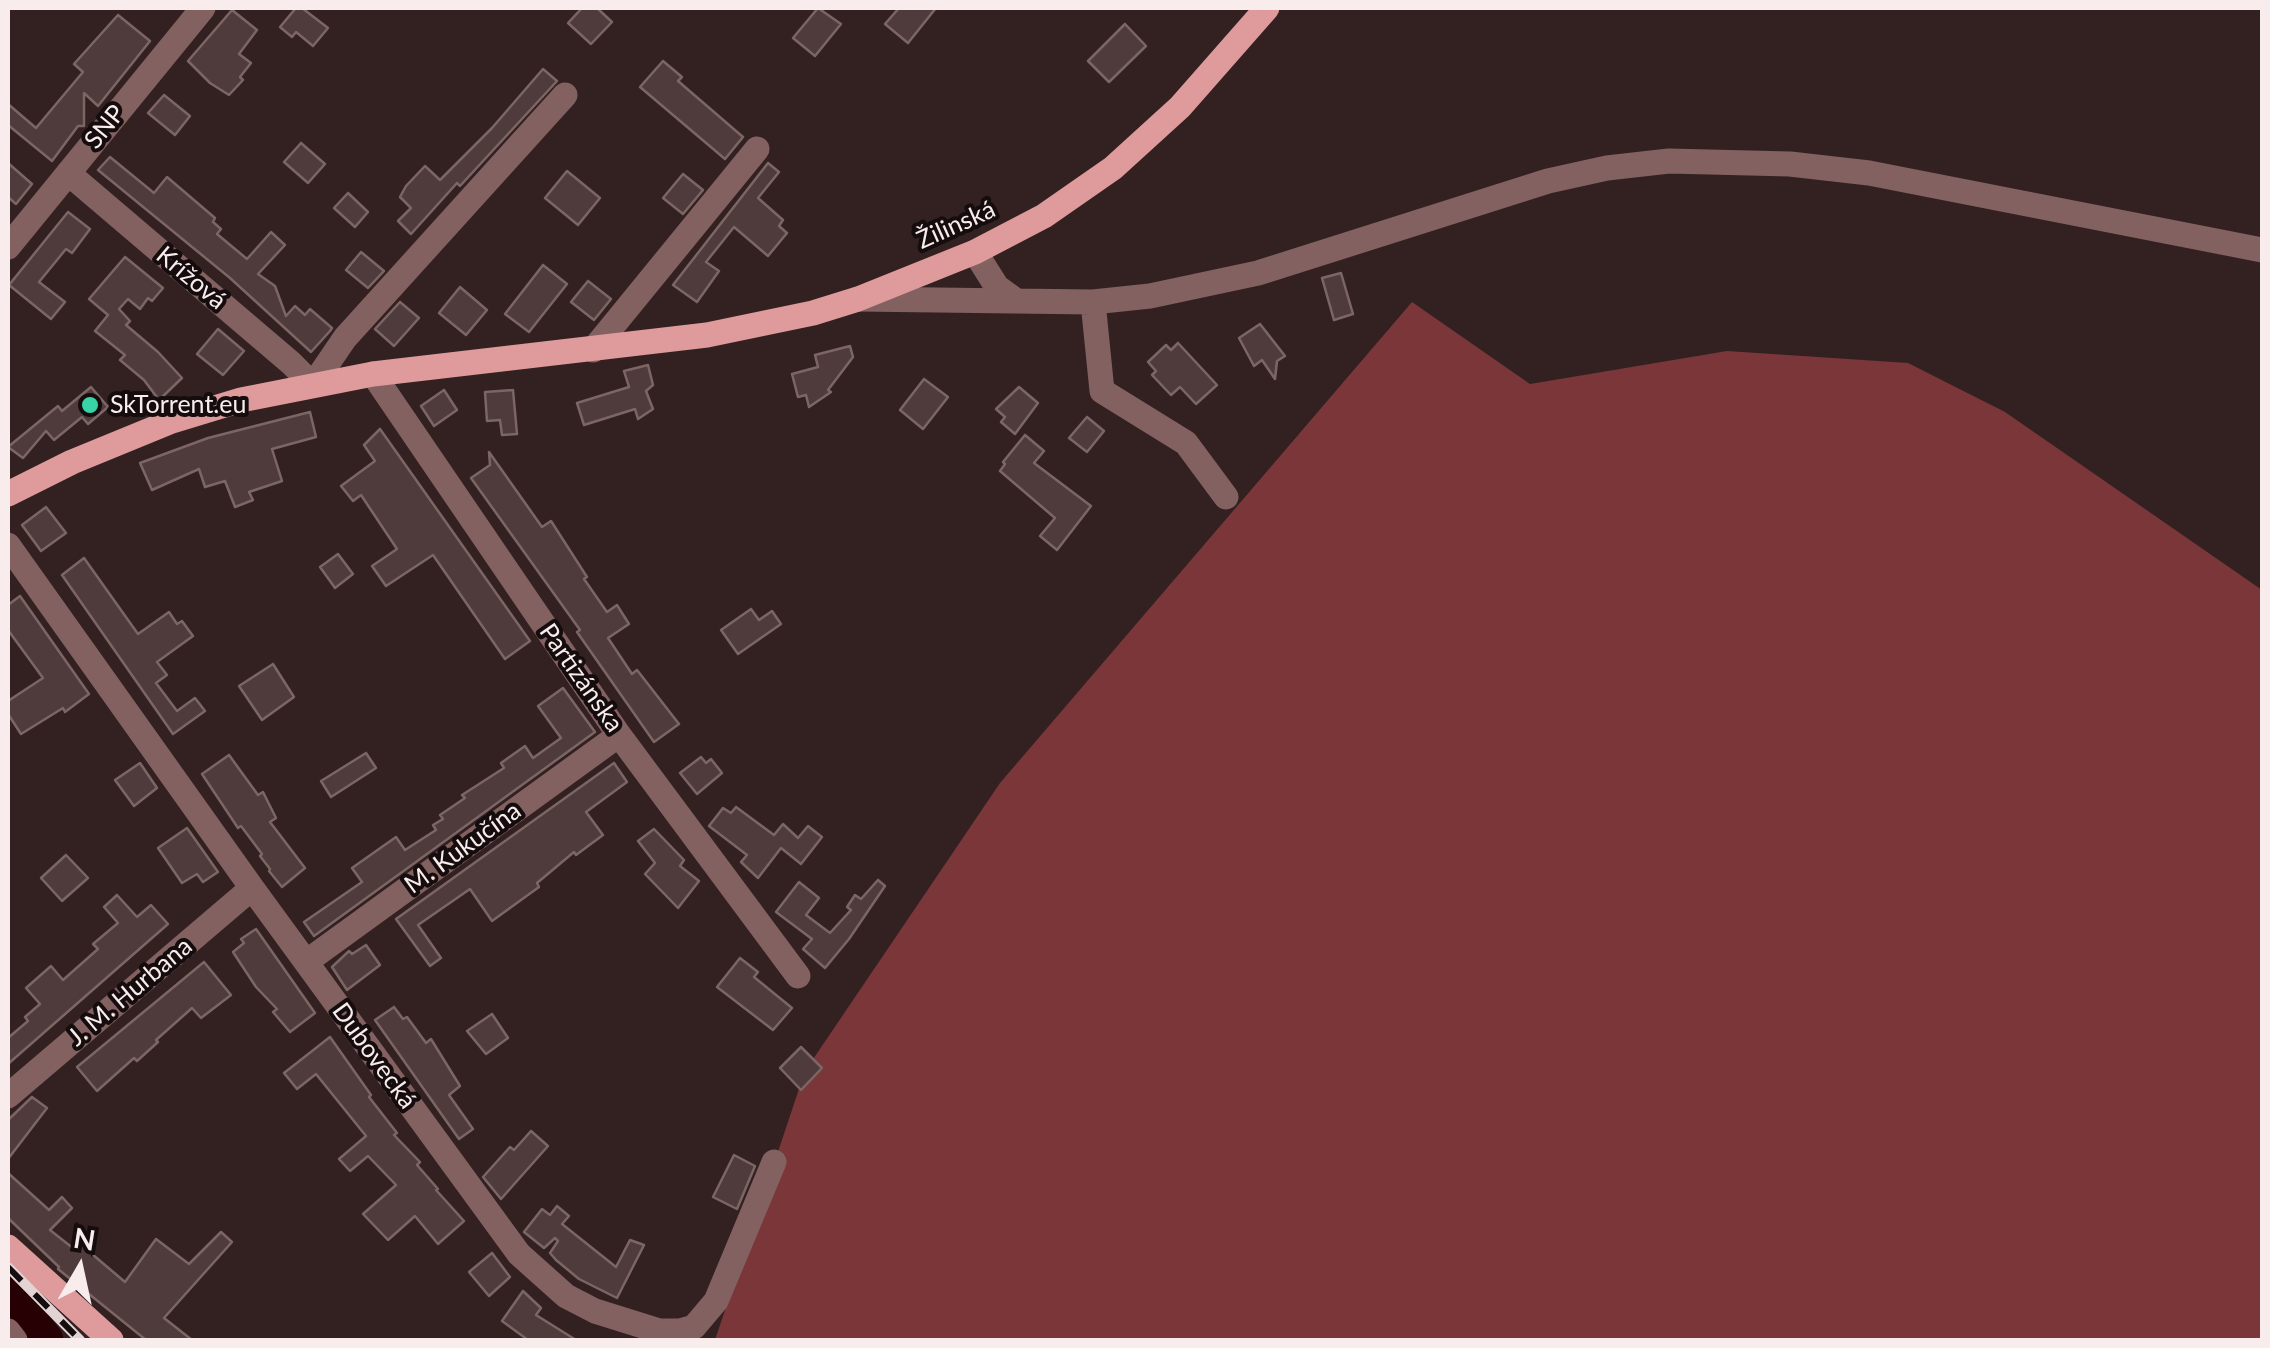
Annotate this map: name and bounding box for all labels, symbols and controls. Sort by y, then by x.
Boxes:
street label: SNP [78,99,132,155]
street label: Žilinská [912,194,1000,256]
street label: Krížová [150,240,232,316]
place label: SkTorrent.eu [110,390,246,420]
marker: SkTorrent.eu [79,394,101,416]
street label: Partizánska [533,618,629,738]
street label: M. Kukučína [399,796,527,900]
street label: J. M. Hurbana [62,931,198,1053]
street label: Dubovecká [326,997,422,1115]
north arrow [30,1218,130,1318]
text: N [71,1220,98,1257]

